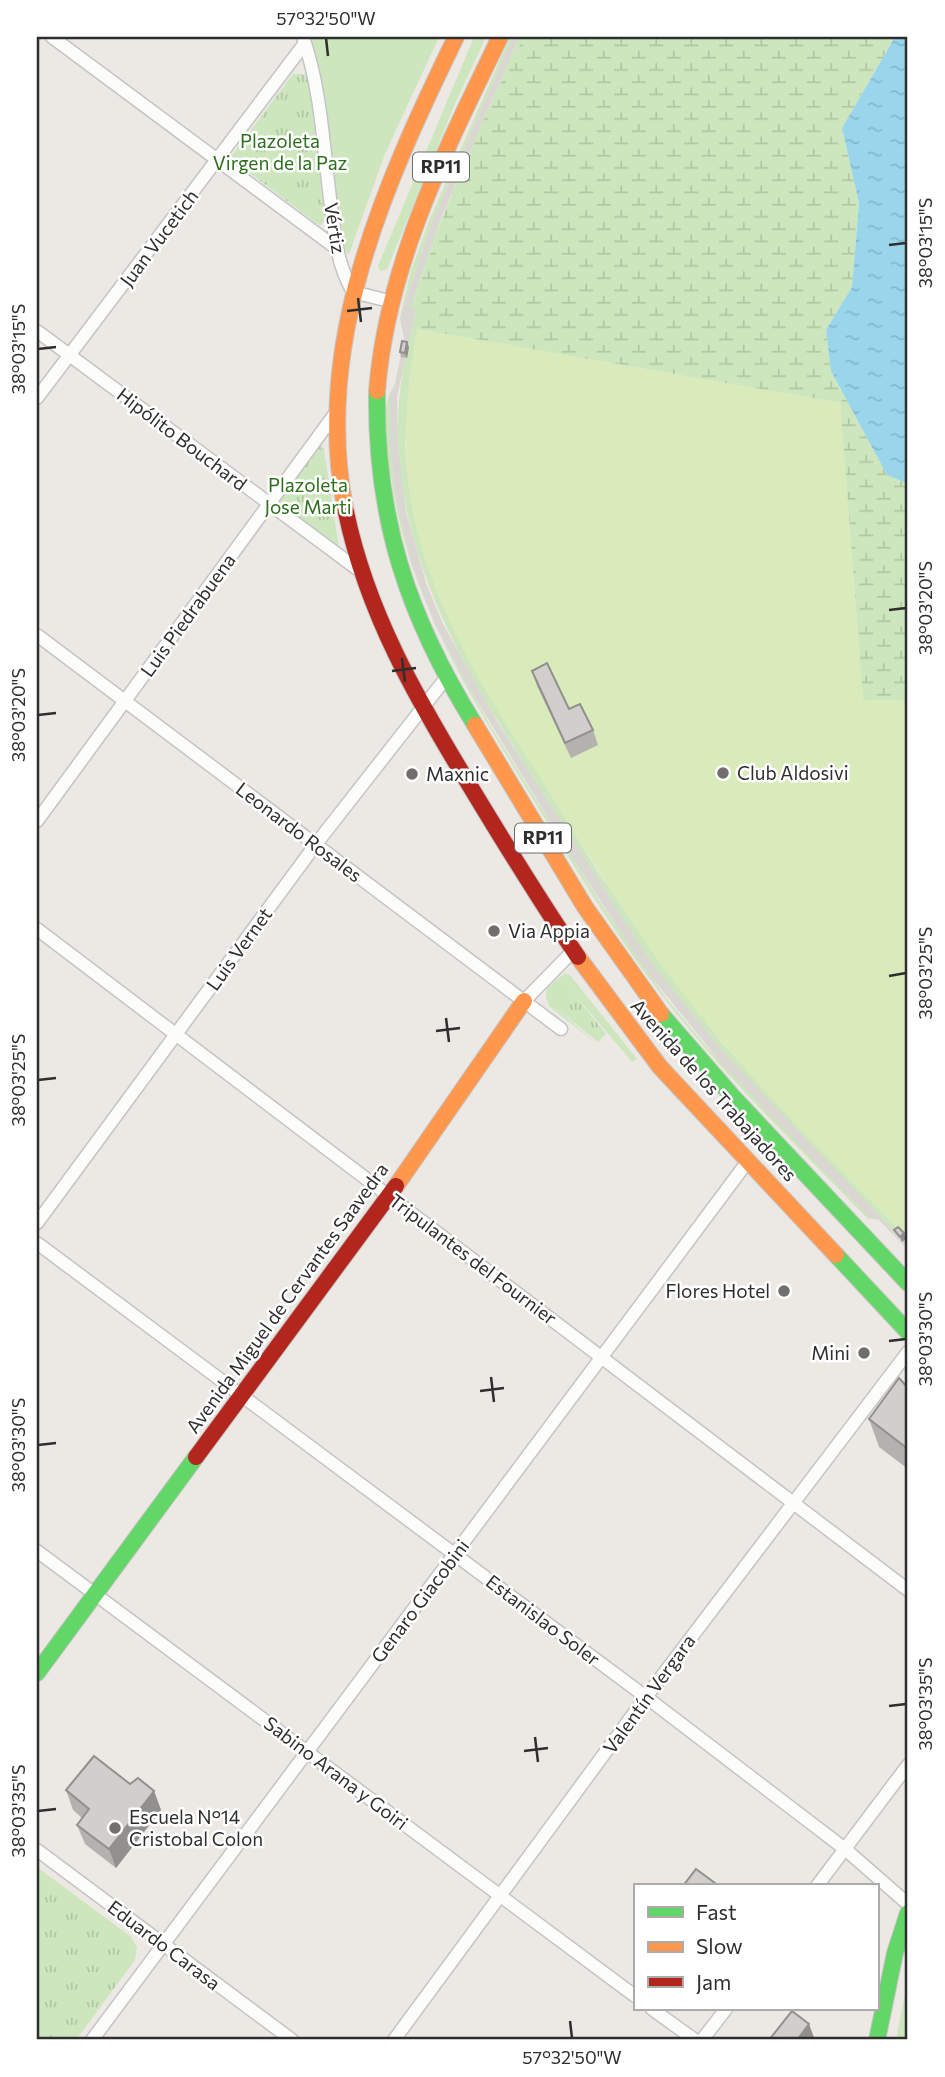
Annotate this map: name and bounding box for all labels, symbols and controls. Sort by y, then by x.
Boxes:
text: 57°32'50"W [276,7,376,29]
park label: Plazoleta Virgen de la Paz [213,129,347,174]
road number: RP11 [413,152,469,182]
street label: Juan Vucetich [115,185,203,291]
text: 38°03'15"S [914,198,936,288]
street label: Vértiz [320,201,351,255]
text: 38°03'15"S [7,304,29,394]
street label: Hipólito Bouchard [113,382,252,495]
park label: Plazoleta Jose Marti [264,473,352,518]
street label: Luis Piedrabuena [135,549,240,681]
text: 38°03'20"S [914,561,936,655]
text: 38°03'20"S [7,668,29,762]
place label: Club Aldosivi [737,761,849,784]
place label: Maxnic [426,762,489,785]
marker: Club Aldosivi [715,765,731,781]
marker: Maxnic [404,766,420,782]
street label: Leonardo Rosales [232,777,367,886]
road number: RP11 [515,824,571,852]
street label: Luis Vernet [201,903,276,995]
place label: Via Appia [508,919,590,942]
marker: Via Appia [486,923,502,939]
text: 38°03'25"S [914,927,936,1019]
street label: Avenida de los Trabajadores [626,994,802,1185]
text: 38°03'25"S [7,1034,29,1126]
street label: Avenida Miguel de Cervantes Saavedra [181,1158,393,1437]
street label: Tripulantes del Fournier [385,1188,562,1329]
place label: Flores Hotel [665,1279,770,1302]
marker: Flores Hotel [776,1283,792,1299]
text: 38°03'30"S [914,1292,936,1386]
place label: Mini [811,1341,850,1364]
marker: Mini [856,1345,872,1361]
text: 38°03'30"S [7,1398,29,1492]
street label: Genaro Giacobini [366,1535,473,1667]
street label: Estanislao Soler [482,1569,605,1670]
street label: Valentín Vergara [598,1630,700,1758]
text: 38°03'35"S [914,1657,936,1751]
street label: Sabino Arana y Goiri [260,1711,413,1834]
text: 38°03'35"S [7,1764,29,1858]
place label: Escuela N°14 Cristobal Colon [129,1805,263,1850]
marker: Escuela N°14 Cristobal Colon [107,1820,123,1836]
legend [634,1884,878,2010]
street label: Eduardo Carasa [104,1895,225,1994]
text: Fast [696,1899,737,1924]
text: Slow [696,1933,743,1958]
text: Jam [696,1969,731,1994]
text: 57°32'50"W [522,2046,622,2068]

